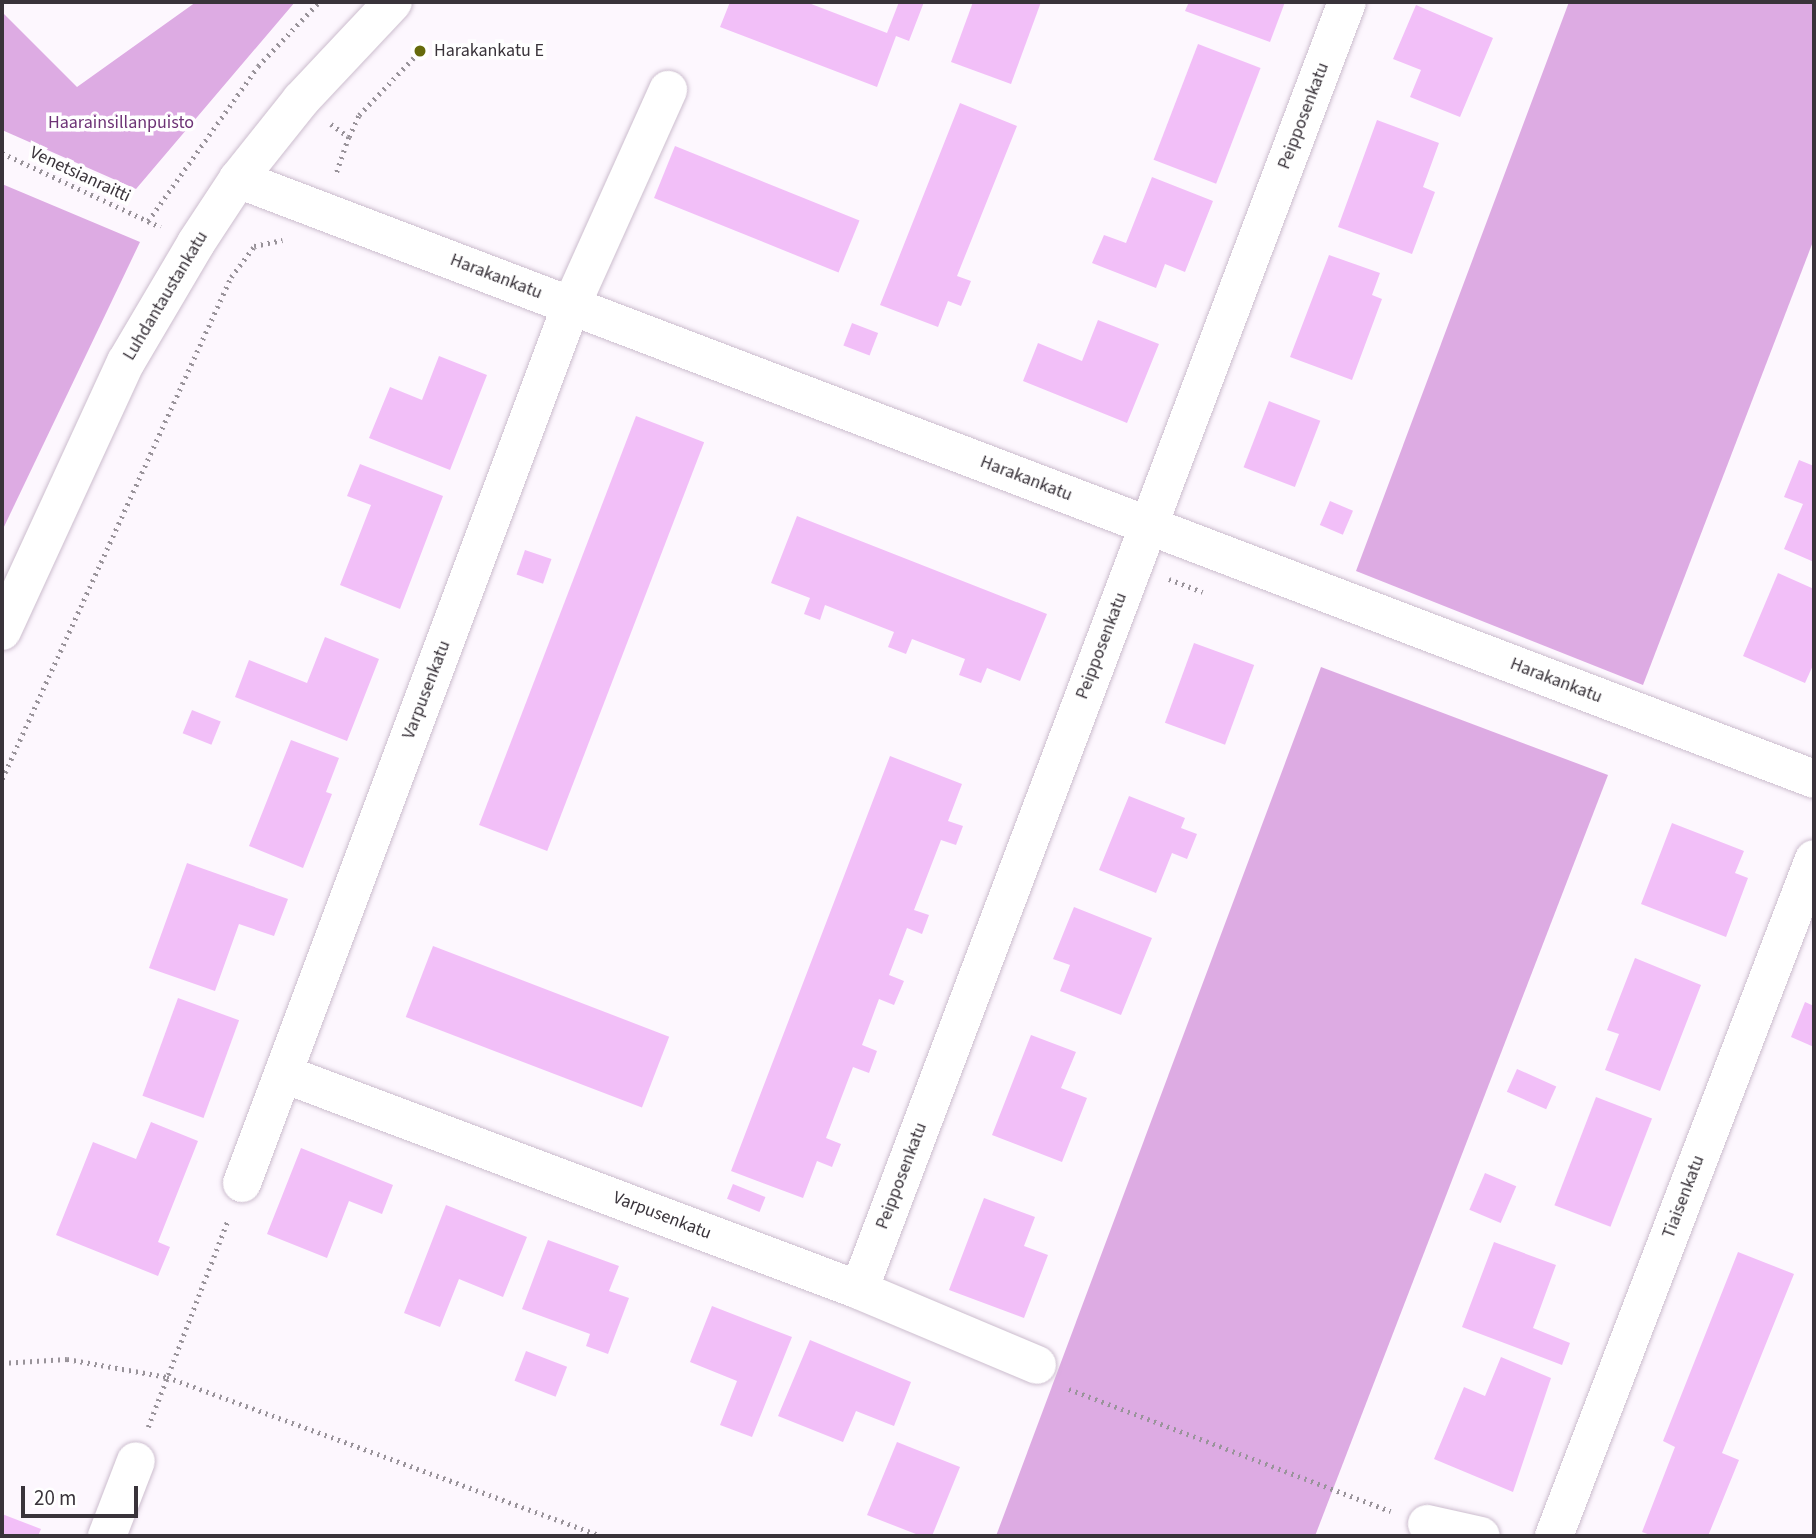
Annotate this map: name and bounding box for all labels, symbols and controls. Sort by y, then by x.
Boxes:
place label: Harakankatu E [434,40,544,62]
marker: Harakankatu E [412,43,428,59]
street label: Peipposenkatu [1274,60,1334,172]
park label: Haarainsillanpuisto [48,112,194,134]
street label: Venetsianraitti [26,142,134,208]
street label: Luhdantaustankatu [119,227,213,365]
street label: Harakankatu [447,250,545,304]
street label: Harakankatu [977,452,1075,506]
street label: Peipposenkatu [1072,590,1132,702]
street label: Varpusenkatu [398,638,456,742]
street label: Harakankatu [1507,654,1605,708]
street label: Peipposenkatu [872,1120,932,1232]
street label: Tiaisenkatu [1658,1152,1710,1242]
street label: Varpusenkatu [610,1187,714,1245]
scale bar [24,1472,142,1516]
text: 20 m [34,1483,76,1513]

